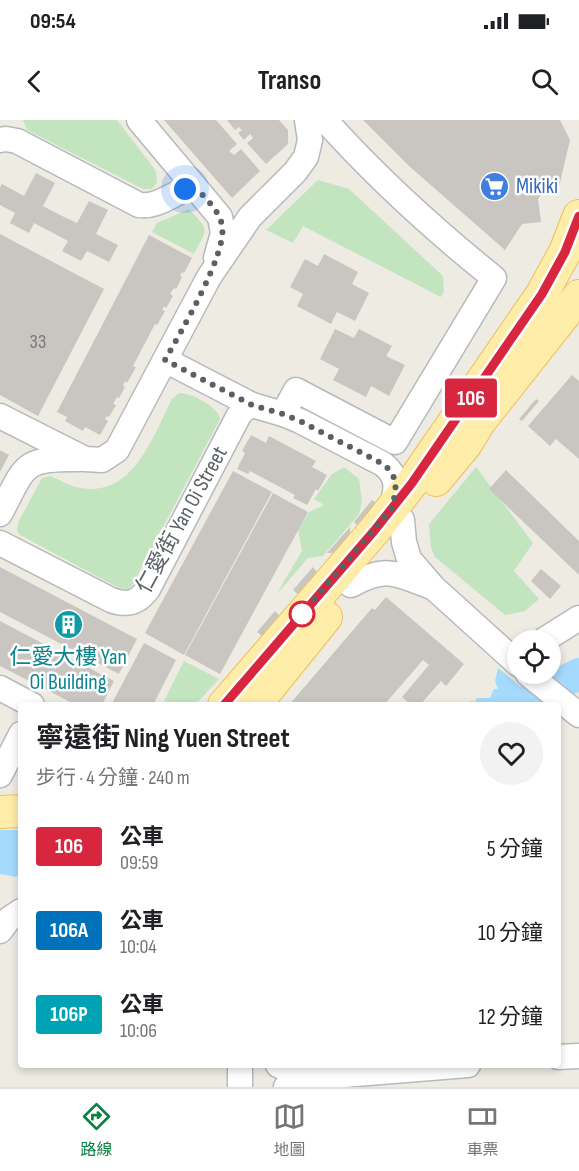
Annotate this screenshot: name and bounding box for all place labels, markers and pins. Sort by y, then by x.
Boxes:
supermarket icon: Mikiki [479,170,511,202]
place label: Mikiki [516,173,558,200]
unlabelled marker [289,601,315,627]
building icon: 仁愛大樓 Yan Oi Building [52,609,84,641]
place label: 仁愛大樓 Yan Oi Building [9,644,127,696]

